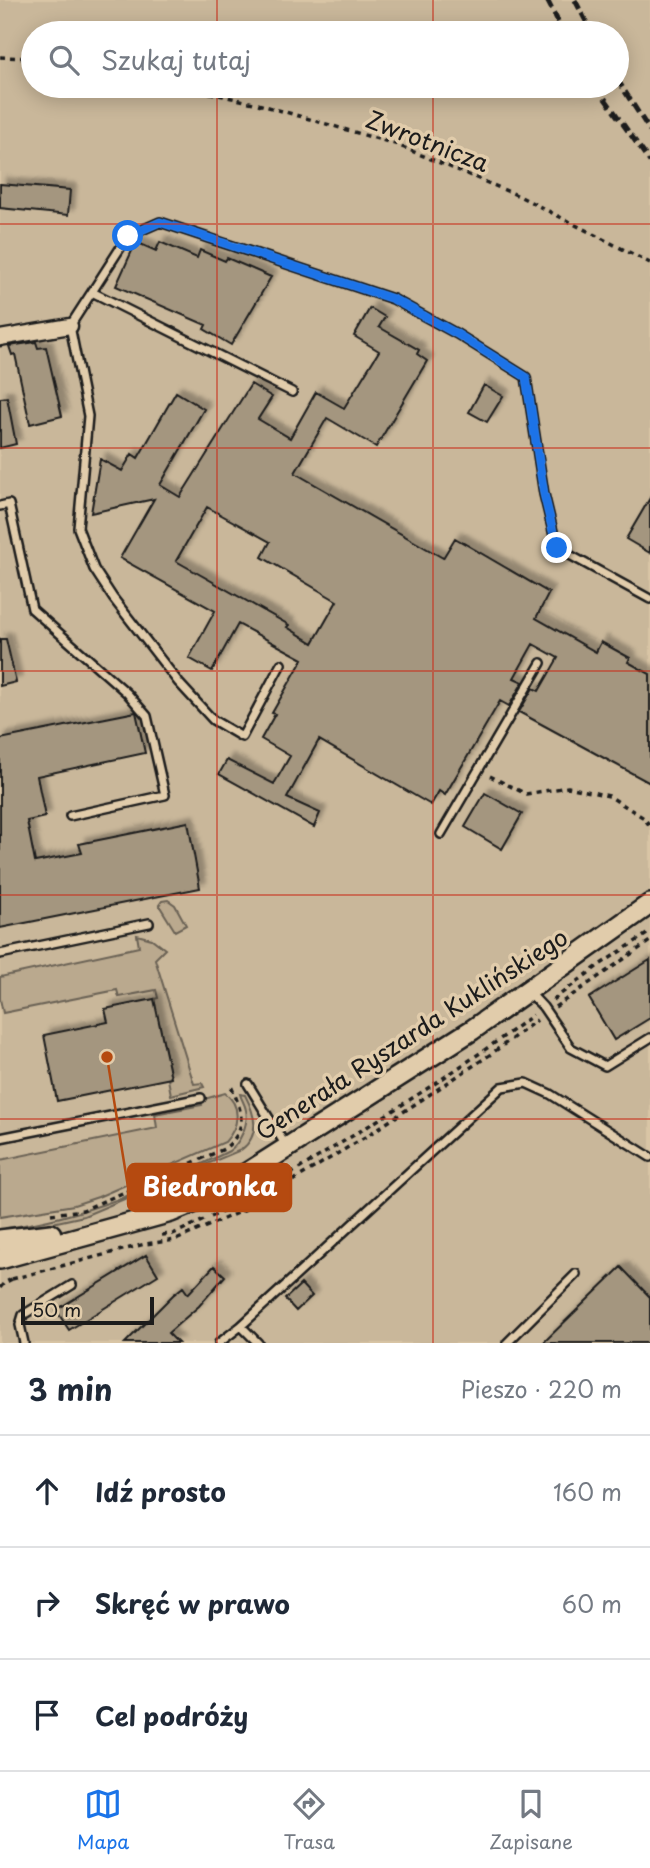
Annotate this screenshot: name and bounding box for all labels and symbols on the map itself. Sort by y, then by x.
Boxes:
street label: Zwrotnicza [361,100,494,180]
route start [112,220,143,251]
route end [541,532,572,563]
street label: Generała Ryszarda Kuklińskiego [247,918,574,1148]
callout: Biedronka [128,1164,291,1211]
text: Biedronka [142,1166,278,1205]
scale bar [21,1294,154,1326]

